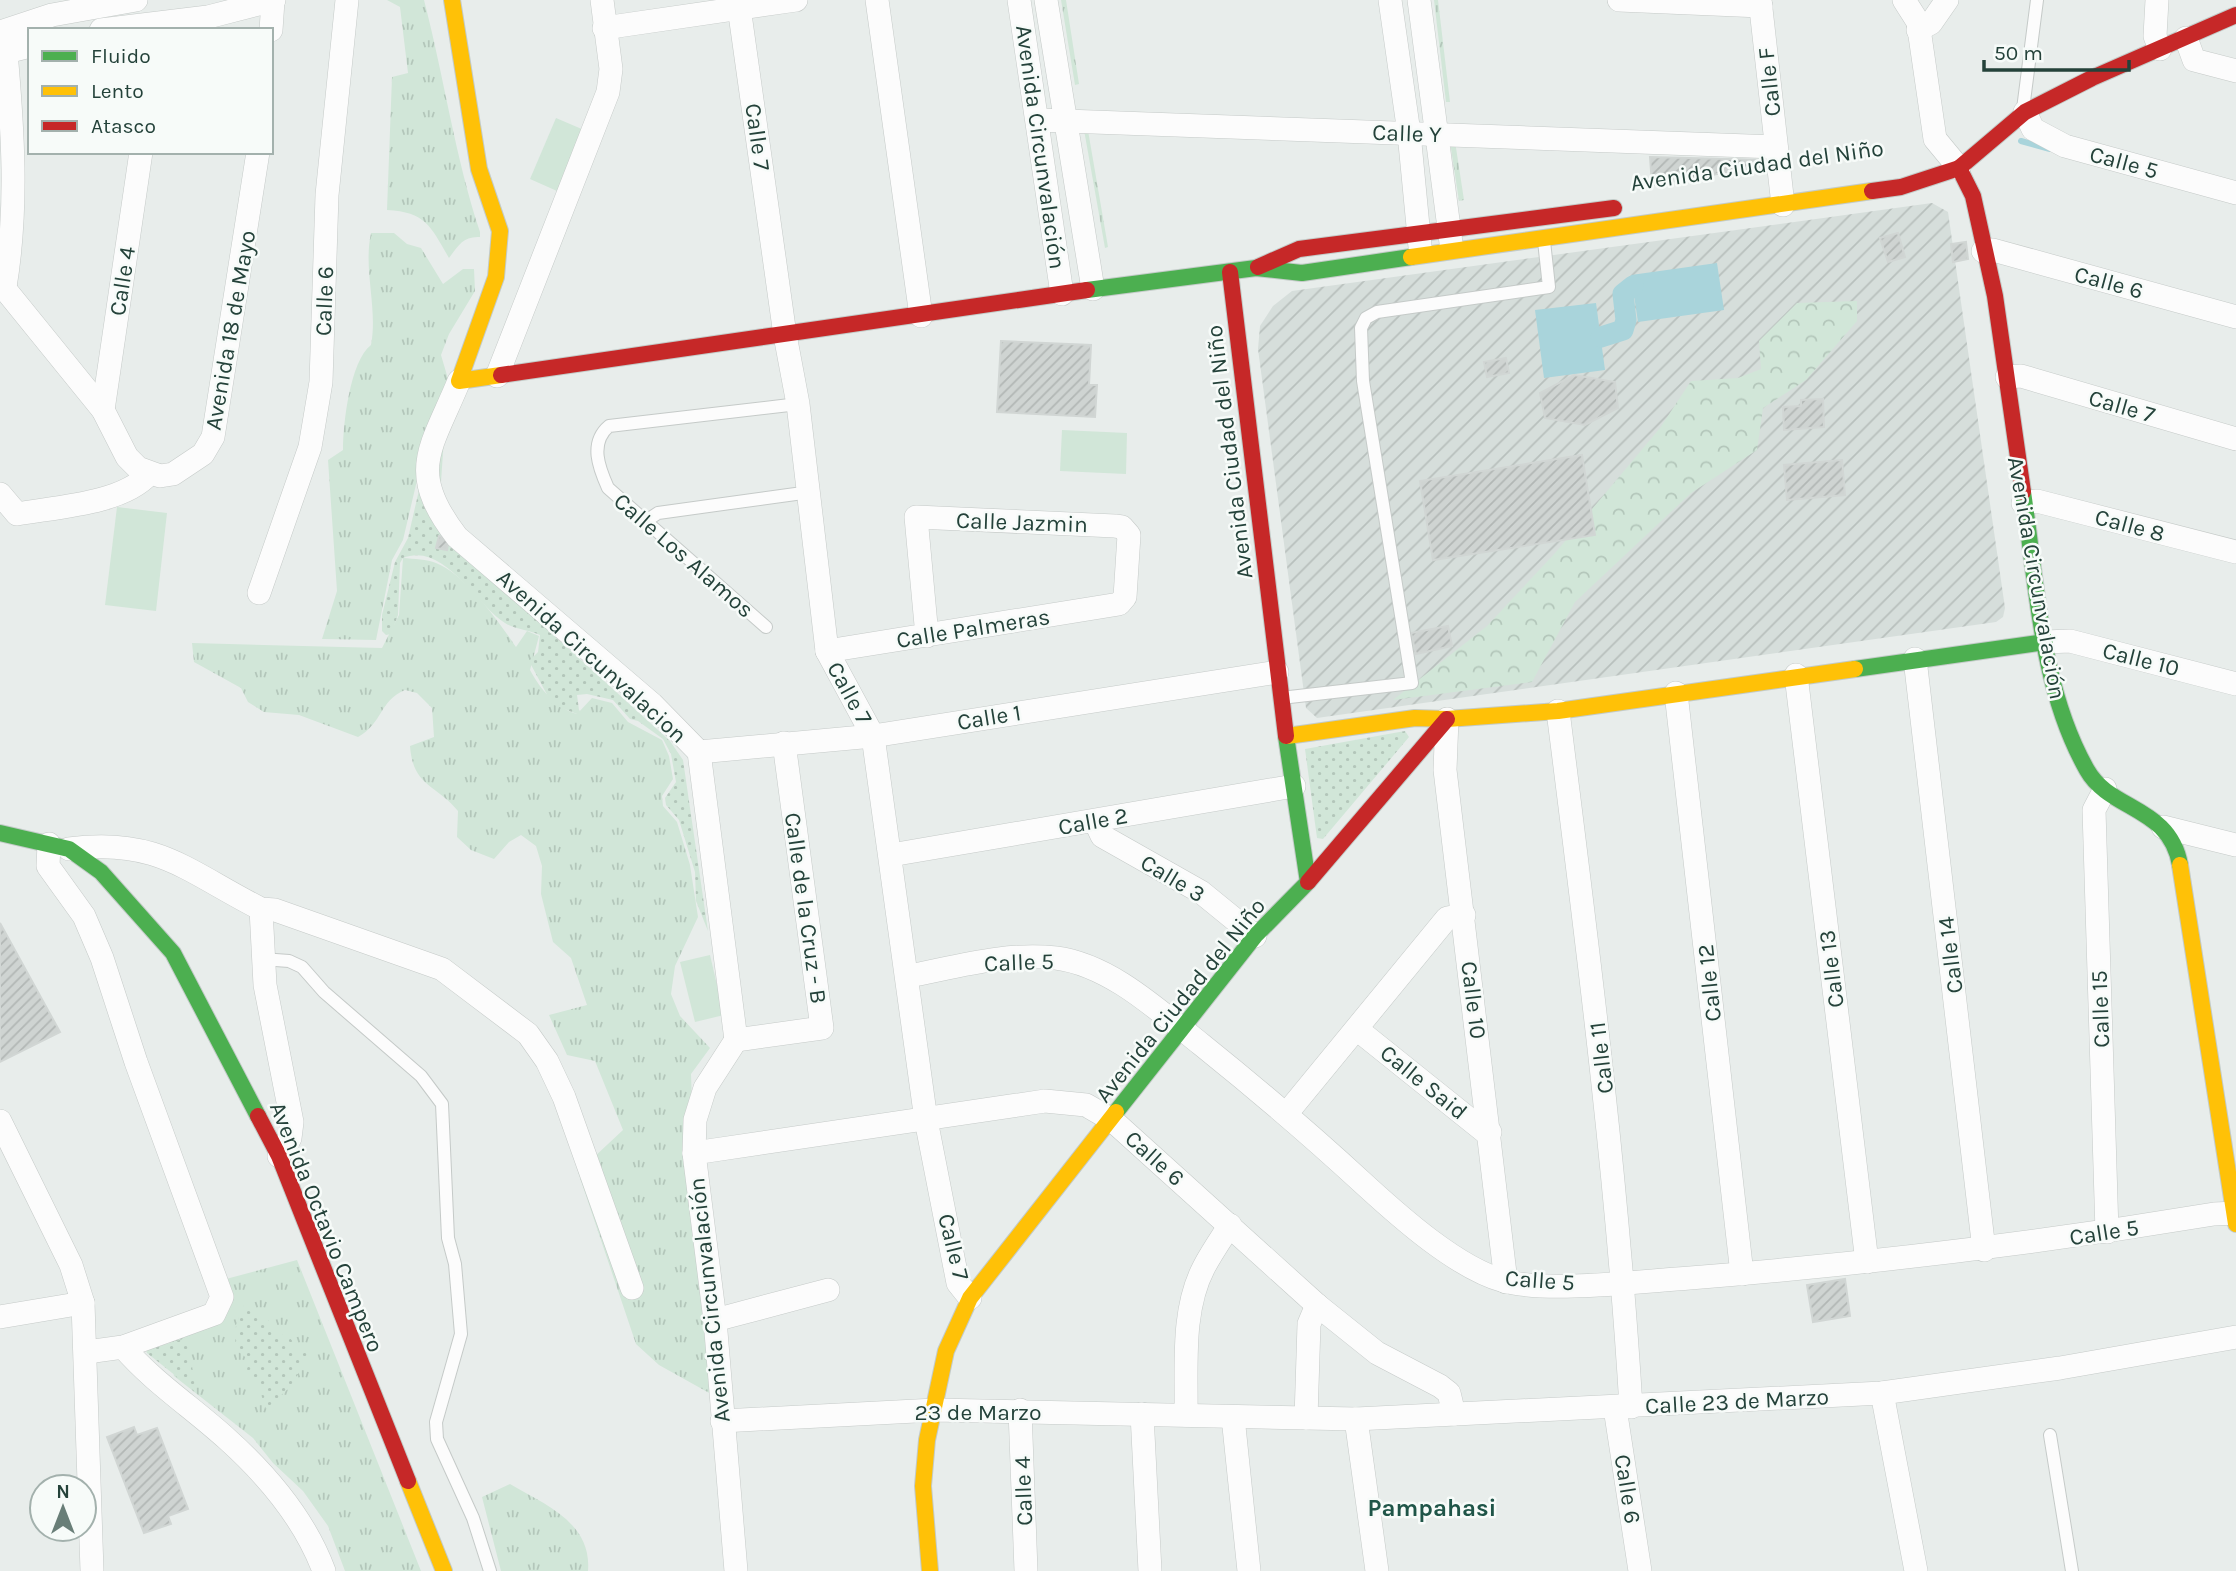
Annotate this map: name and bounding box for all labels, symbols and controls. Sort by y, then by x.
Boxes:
street label: Avenida Circunvalación [1010,23,1071,271]
legend [28,28,273,154]
scale bar [1984,28,2129,72]
text: 50 m [1994,41,2043,65]
text: Fluido [91,44,151,68]
street label: Calle F [1752,46,1787,118]
text: Lento [91,79,144,103]
street label: Calle 7 [739,102,776,173]
text: Atasco [91,114,156,138]
street label: Calle Y [1372,119,1443,148]
street label: Avenida Ciudad del Niño [1629,134,1885,197]
street label: Calle 5 [2087,140,2161,185]
street label: Avenida 18 de Mayo [200,228,261,432]
street label: Calle 4 [104,244,141,318]
street label: Calle 6 [2072,260,2146,305]
street label: Calle 6 [310,266,339,337]
street label: Avenida Ciudad del Niño [1201,324,1258,580]
street label: Calle 7 [2086,384,2158,429]
street label: Avenida Circunvalación [2002,455,2071,702]
street label: Calle Los Alamos [608,487,759,623]
street label: Calle 8 [2092,503,2168,548]
street label: Calle Jazmin [956,507,1088,538]
street label: Avenida Circunvalacion [491,564,692,749]
street label: Calle Palmeras [894,603,1052,654]
street label: Calle 10 [2100,637,2182,682]
street label: Calle 7 [821,657,878,730]
street label: Calle 1 [955,699,1023,736]
street label: Calle 2 [1056,802,1130,841]
street label: Calle de la Cruz - B [779,811,832,1005]
street label: Calle 3 [1136,849,1210,908]
street label: Avenida Ciudad del Niño [1090,893,1271,1108]
street label: Calle 14 [1932,915,1969,995]
street label: Calle 13 [1813,929,1850,1009]
street label: Calle 12 [1692,943,1727,1023]
street label: Calle 5 [984,948,1054,977]
street label: Calle 10 [1455,960,1492,1041]
street label: Calle 15 [2086,970,2115,1048]
street label: Calle 11 [1584,1021,1619,1095]
street label: Calle Said [1375,1039,1473,1126]
street label: Avenida Octavio Campero [264,1098,389,1356]
street label: Calle 6 [1120,1125,1190,1192]
street label: Avenida Circunvalación [683,1176,736,1424]
street label: Calle 7 [932,1211,975,1283]
street label: Calle 5 [2067,1214,2141,1251]
street label: Calle 5 [1504,1265,1576,1296]
street label: Calle 23 de Marzo [1644,1383,1830,1420]
street label: 23 de Marzo [914,1399,1042,1426]
street label: Calle 6 [1609,1452,1646,1526]
street label: Calle 4 [1009,1456,1038,1526]
north arrow [28,1473,98,1543]
text: N [56,1481,70,1503]
district label: Pampahasi [1368,1494,1496,1522]

